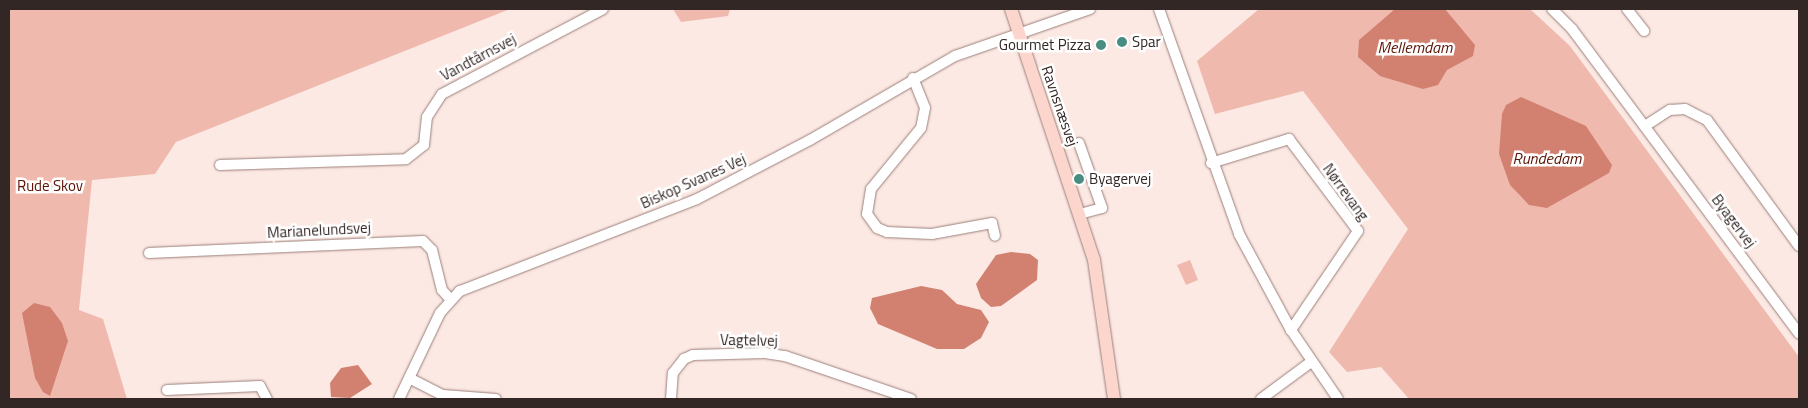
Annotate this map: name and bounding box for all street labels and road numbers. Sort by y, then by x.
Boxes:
street label: Vandtårnsvej [437,30,519,84]
street label: Ravnsnæsvej [1038,63,1082,149]
street label: Biskop Svanes Vej [638,150,748,212]
street label: Nørrevang [1319,160,1373,224]
street label: Byagervej [1708,191,1760,251]
street label: Marianelundsvej [267,218,371,242]
street label: Vagtelvej [720,330,778,350]

